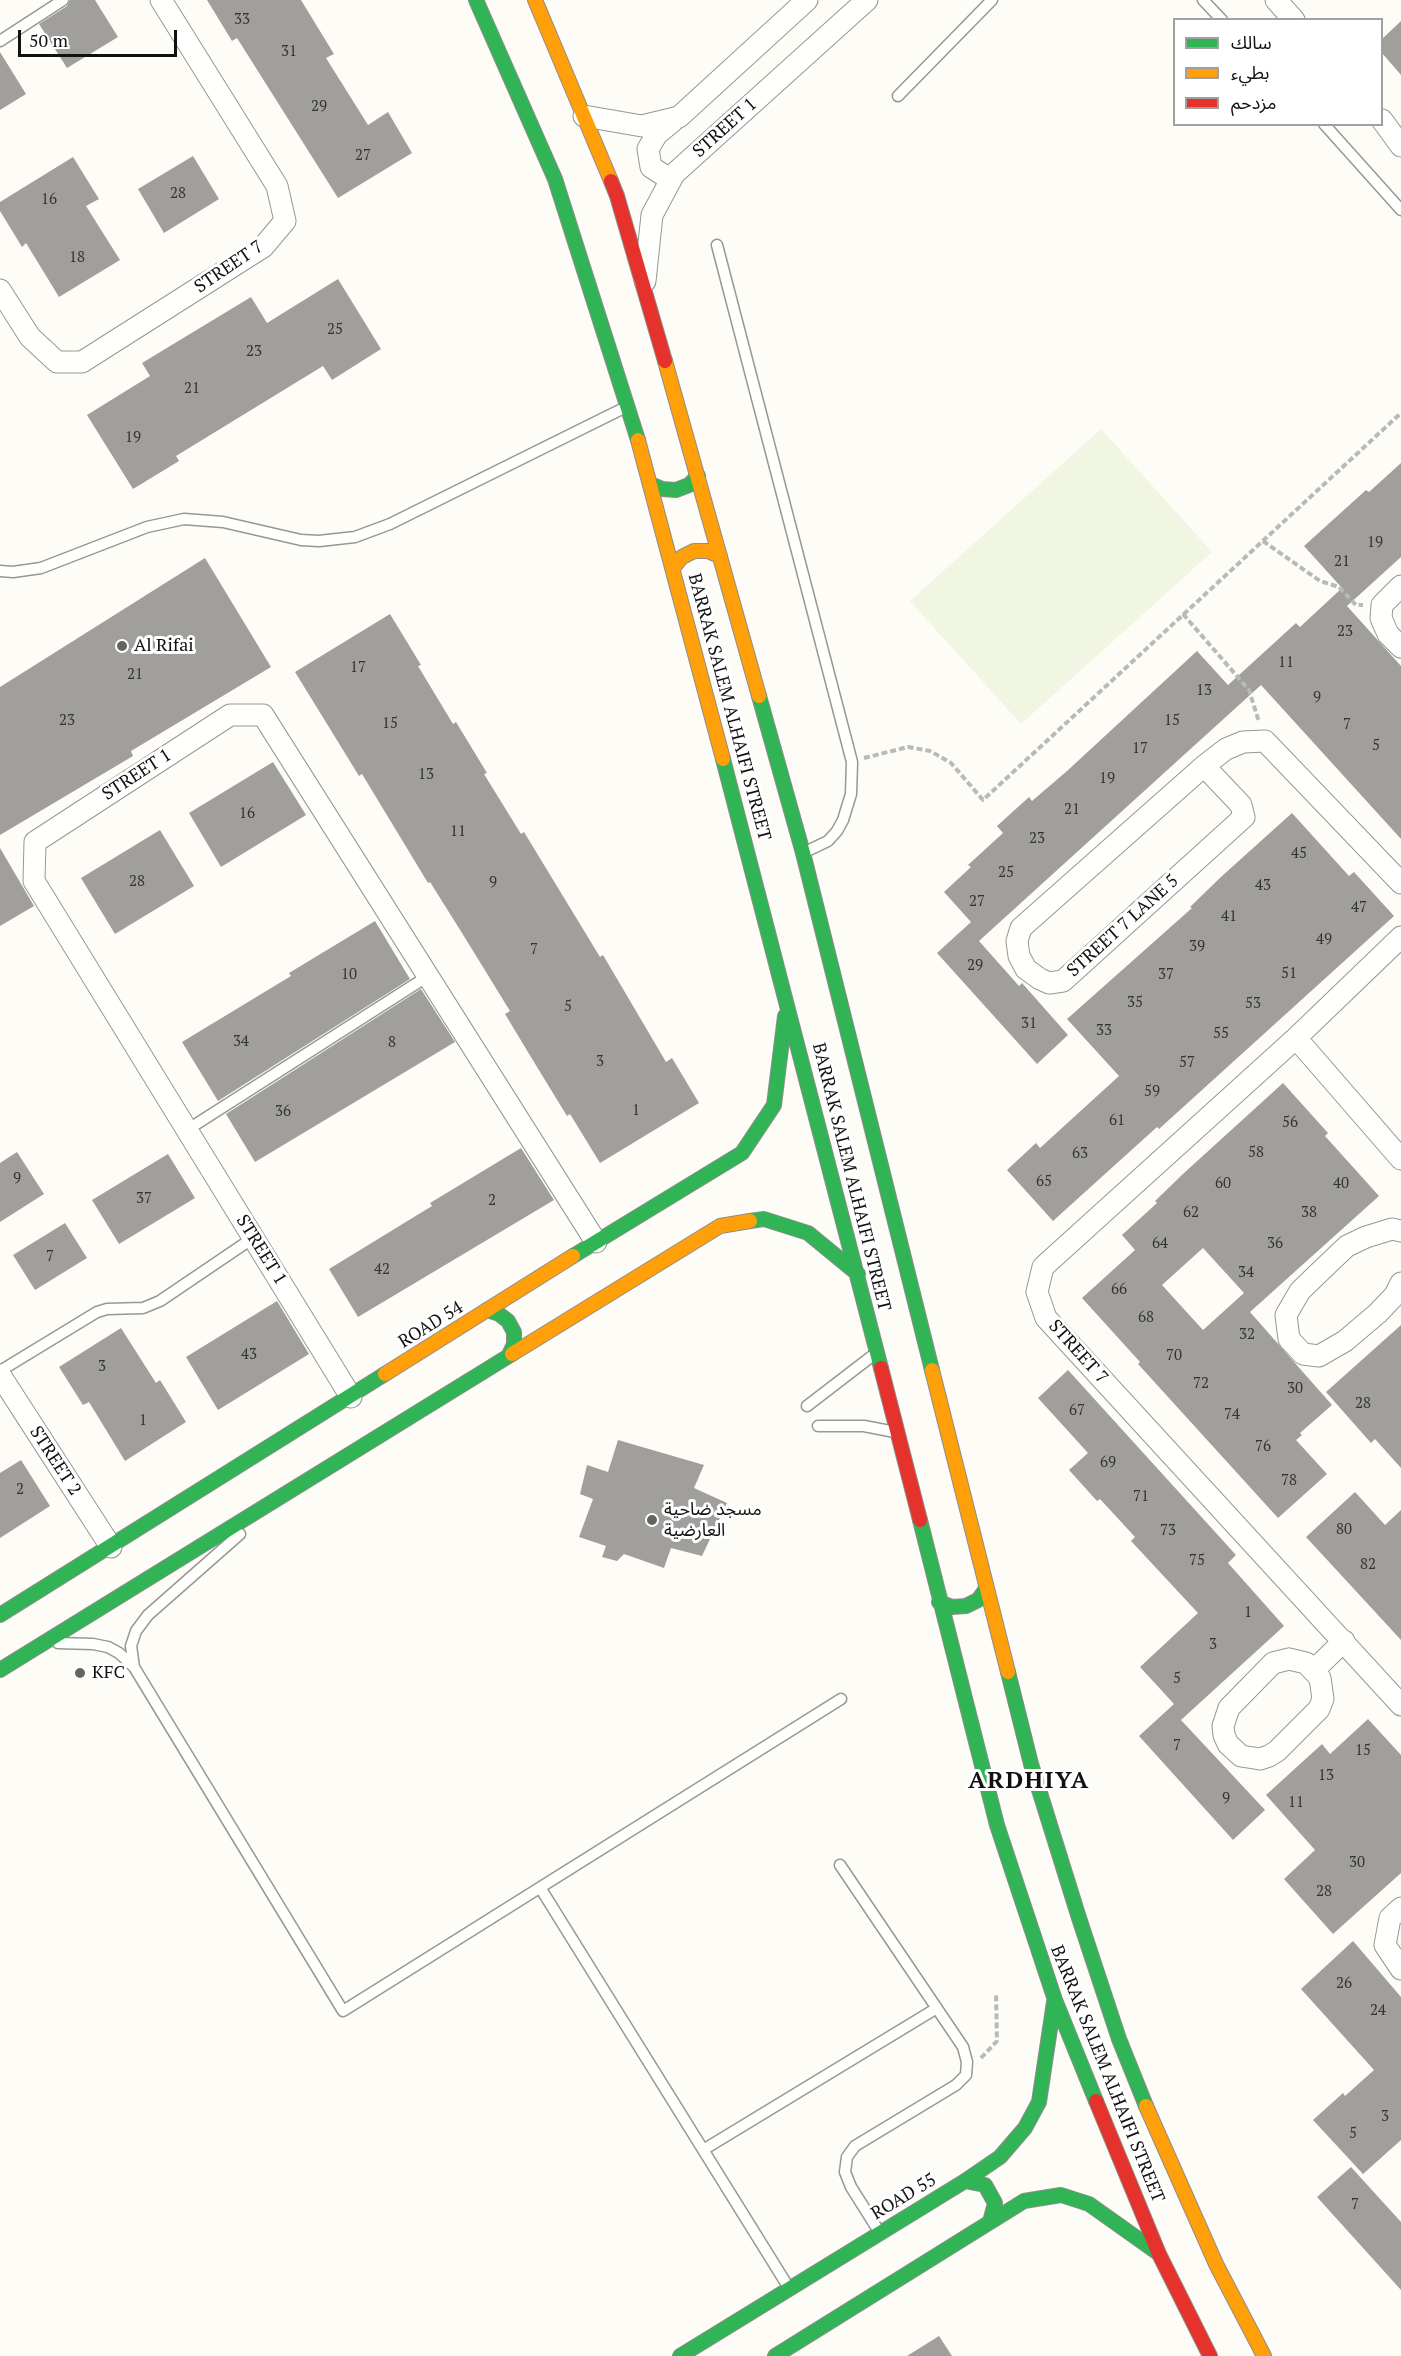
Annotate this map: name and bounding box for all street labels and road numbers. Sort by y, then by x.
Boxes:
street label: STREET 1 [689,94,761,162]
street label: STREET 7 [190,236,268,298]
street label: BARRAK SALEM ALHAIFI STREET [683,571,775,843]
street label: STREET 1 [98,745,176,805]
street label: STREET 7 LANE 5 [1063,870,1183,982]
street label: BARRAK SALEM ALHAIFI STREET [807,1041,895,1313]
street label: STREET 1 [231,1211,291,1289]
street label: ROAD 54 [395,1297,467,1353]
street label: STREET 7 [1044,1316,1112,1388]
street label: STREET 2 [25,1422,85,1500]
street label: BARRAK SALEM ALHAIFI STREET [1045,1942,1169,2206]
street label: ROAD 55 [868,2169,940,2225]

